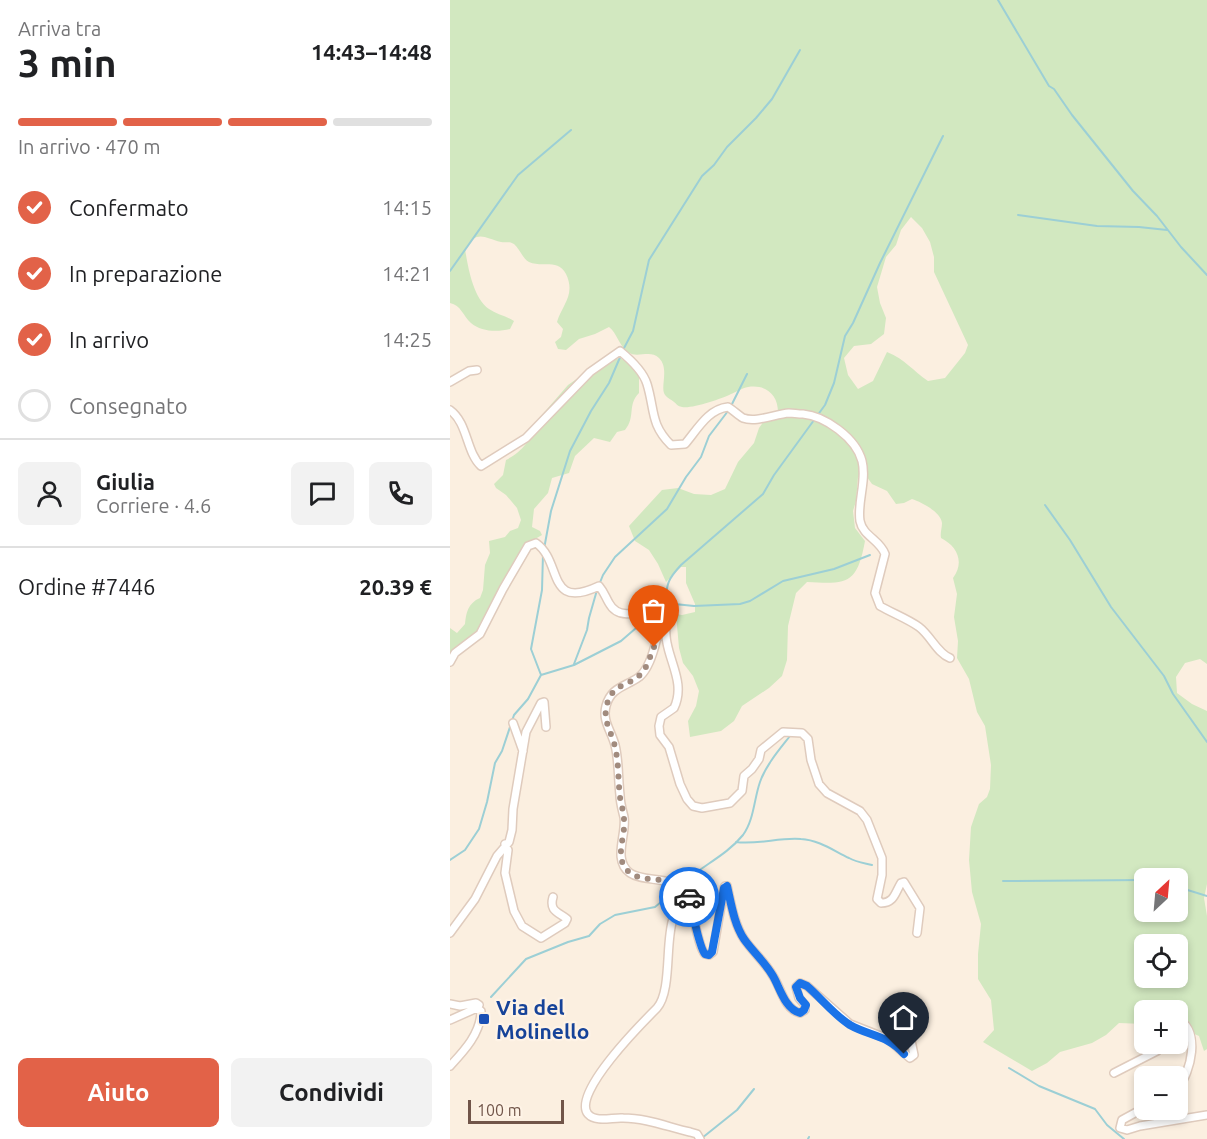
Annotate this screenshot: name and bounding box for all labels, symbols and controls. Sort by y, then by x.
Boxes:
text: Arriva tra [18,17,101,40]
text: 14:43–14:48 [311,39,432,64]
text: 3 min [18,41,117,84]
text: In arrivo · 470 m [18,135,161,158]
icon: check [18,191,51,224]
text: Confermato [69,195,189,220]
text: 14:15 [382,196,432,219]
icon: check [18,257,51,290]
text: In preparazione [69,261,222,286]
text: 14:21 [382,262,432,285]
icon: check [18,323,51,356]
text: In arrivo [69,327,149,352]
text: 14:25 [382,328,432,351]
text: Consegnato [69,393,188,418]
button: person [18,462,81,525]
button: chat [291,462,354,525]
button: phone [369,462,432,525]
text: Giulia [96,469,155,494]
text: Corriere · 4.6 [96,494,211,517]
text: Ordine #7446 [18,574,155,599]
text: 20.39 € [359,574,432,599]
pin [628,585,679,647]
icon: bag [637,594,670,627]
courier [659,867,719,927]
north arrow [1134,868,1188,922]
map controls [1134,868,1188,1120]
icon: car [673,881,706,914]
button: locate [1134,934,1188,988]
pin [878,992,929,1054]
place label: Via del Molinello [496,995,589,1043]
button: + [1134,1000,1188,1054]
icon: home [887,1001,920,1034]
marker: Via del Molinello [477,1012,491,1026]
button: Aiuto [18,1058,219,1127]
button: Condividi [231,1058,432,1127]
button: − [1134,1066,1188,1120]
scale bar [468,1097,564,1124]
text: 100 m [477,1101,522,1119]

